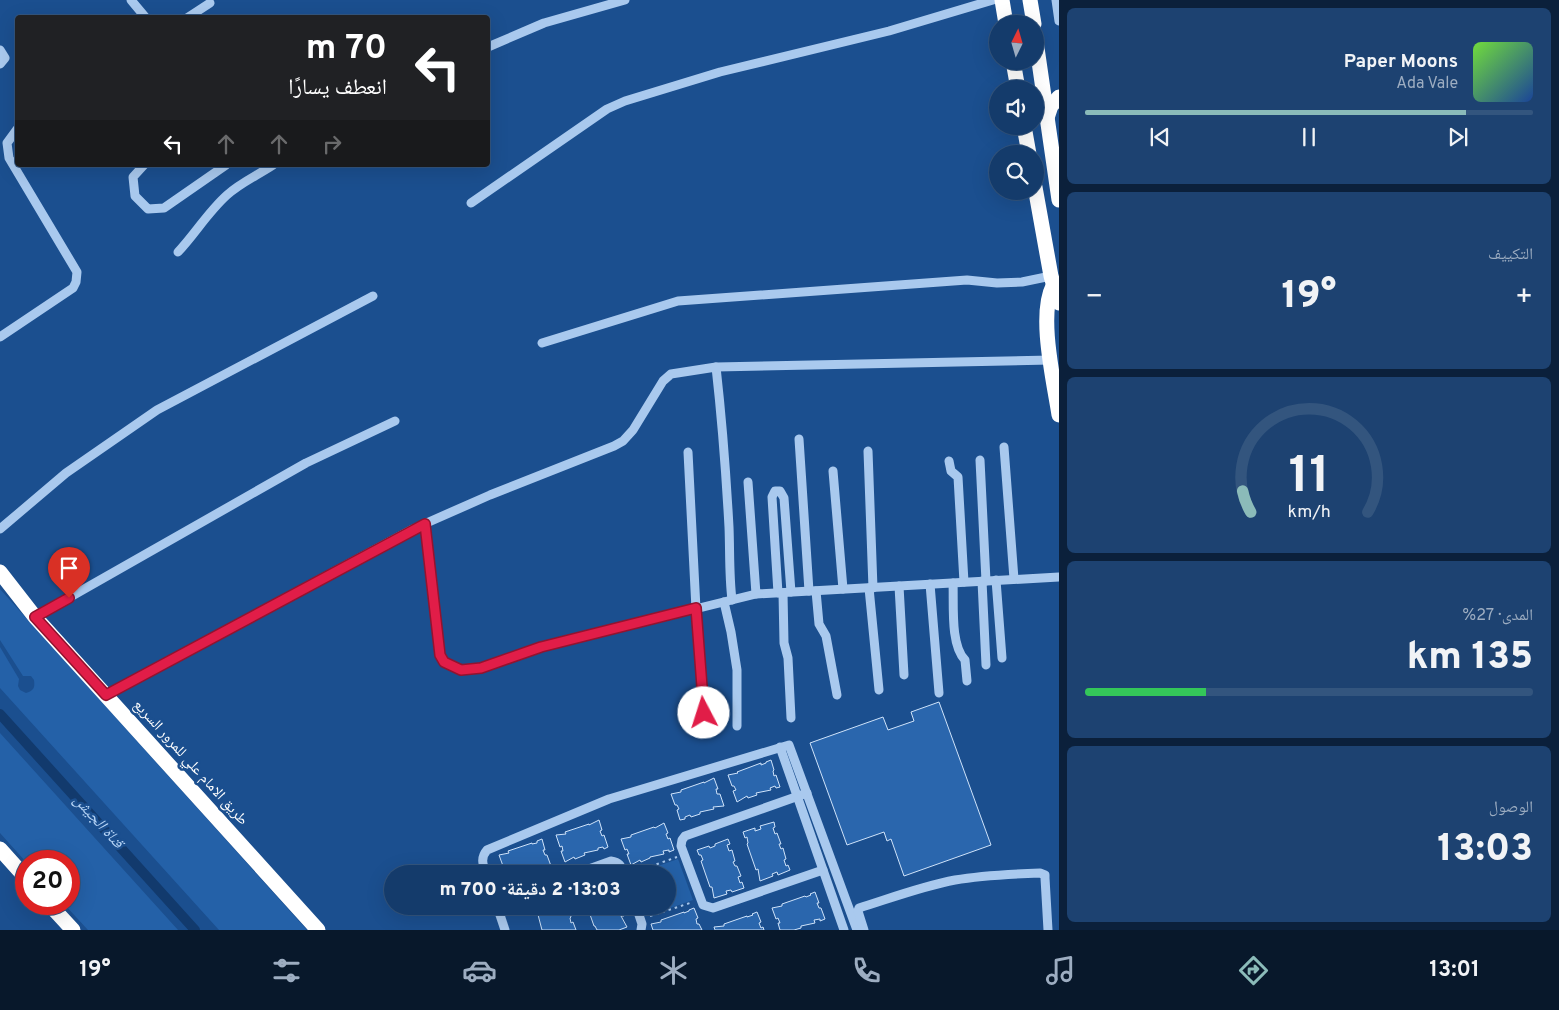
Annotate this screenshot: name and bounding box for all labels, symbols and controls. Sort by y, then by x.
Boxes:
north arrow [989,15,1044,70]
map controls [989,15,1044,200]
text: 70 m [306,27,387,71]
icon: left [405,35,470,100]
text: Paper Moons [1344,50,1458,74]
text: Ada Vale [1396,74,1458,94]
text: انعطف يسارًا [288,75,387,102]
button: sound [989,80,1044,135]
icon: previous [1146,123,1174,151]
icon: pause [1295,123,1323,151]
icon: next [1444,123,1472,151]
icon: left [159,130,187,158]
icon: ahead [212,130,240,158]
icon: ahead [265,130,293,158]
icon: right [318,130,346,158]
button: search [989,145,1044,200]
text: التكييف [1488,245,1533,265]
text: 19° [1281,273,1337,322]
text: − [1085,280,1103,316]
text: + [1515,280,1533,316]
text: 11 [1288,445,1330,511]
text: km/h [1287,501,1331,524]
pin [48,547,90,598]
icon: arrive [55,554,83,582]
text: المدى · 27% [1462,606,1533,626]
text: 135 km [1407,634,1533,683]
position arrow [677,686,729,738]
street label: طريق الامام علي للمرور السريع [128,696,252,830]
water label: قناة الجيش [69,791,129,854]
text: الوصول [1489,798,1533,818]
text: 13:03 [1437,826,1533,875]
speed limit sign: 20 [15,850,80,915]
text: 13:03 · 2 دقيقة · 700 m [439,878,621,902]
icon: filters [269,953,304,988]
icon: car [462,953,497,988]
icon: climate [656,953,691,988]
icon: phone [849,953,884,988]
icon: music [1043,953,1078,988]
icon: directions [1236,953,1271,988]
text: 19° [79,957,111,984]
text: 13:01 [1429,957,1480,984]

